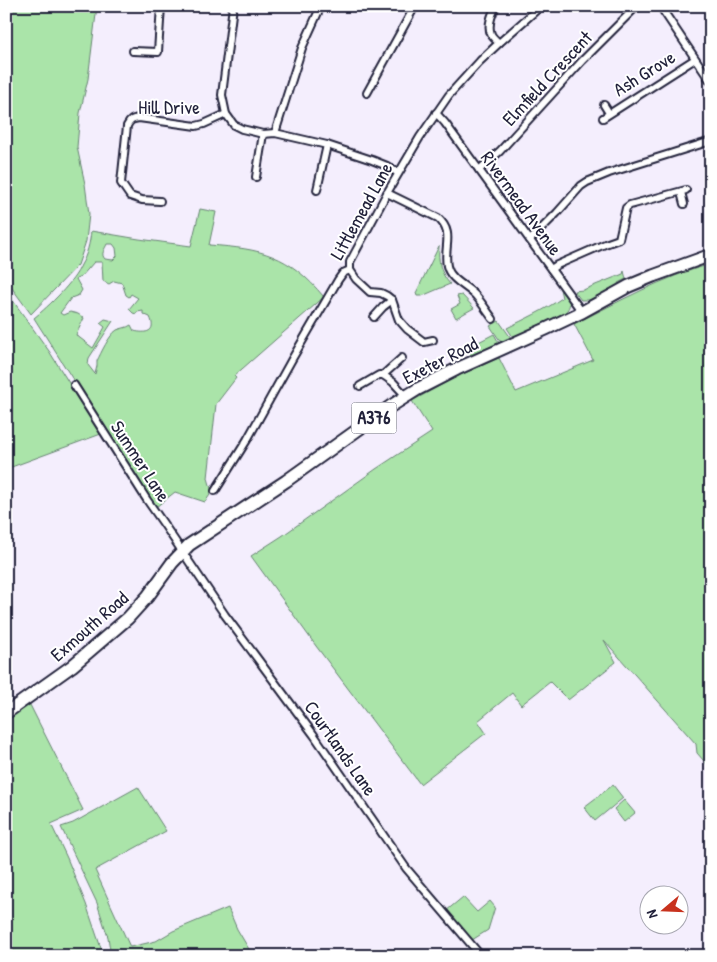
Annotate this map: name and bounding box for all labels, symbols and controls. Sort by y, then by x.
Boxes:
street label: Elmfield Crescent [496,25,598,131]
street label: Ash Grove [608,44,680,102]
street label: Hill Drive [138,94,200,120]
street label: Rivermead Avenue [475,145,569,261]
street label: Littlemead Lane [324,157,399,264]
street label: Exeter Road [398,330,483,390]
road number: A376 [352,402,396,433]
street label: Summer Lane [105,415,177,507]
street label: Exmouth Road [45,585,134,667]
street label: Courtlands Lane [299,695,384,801]
north arrow [640,884,690,934]
text: N [641,907,661,921]

